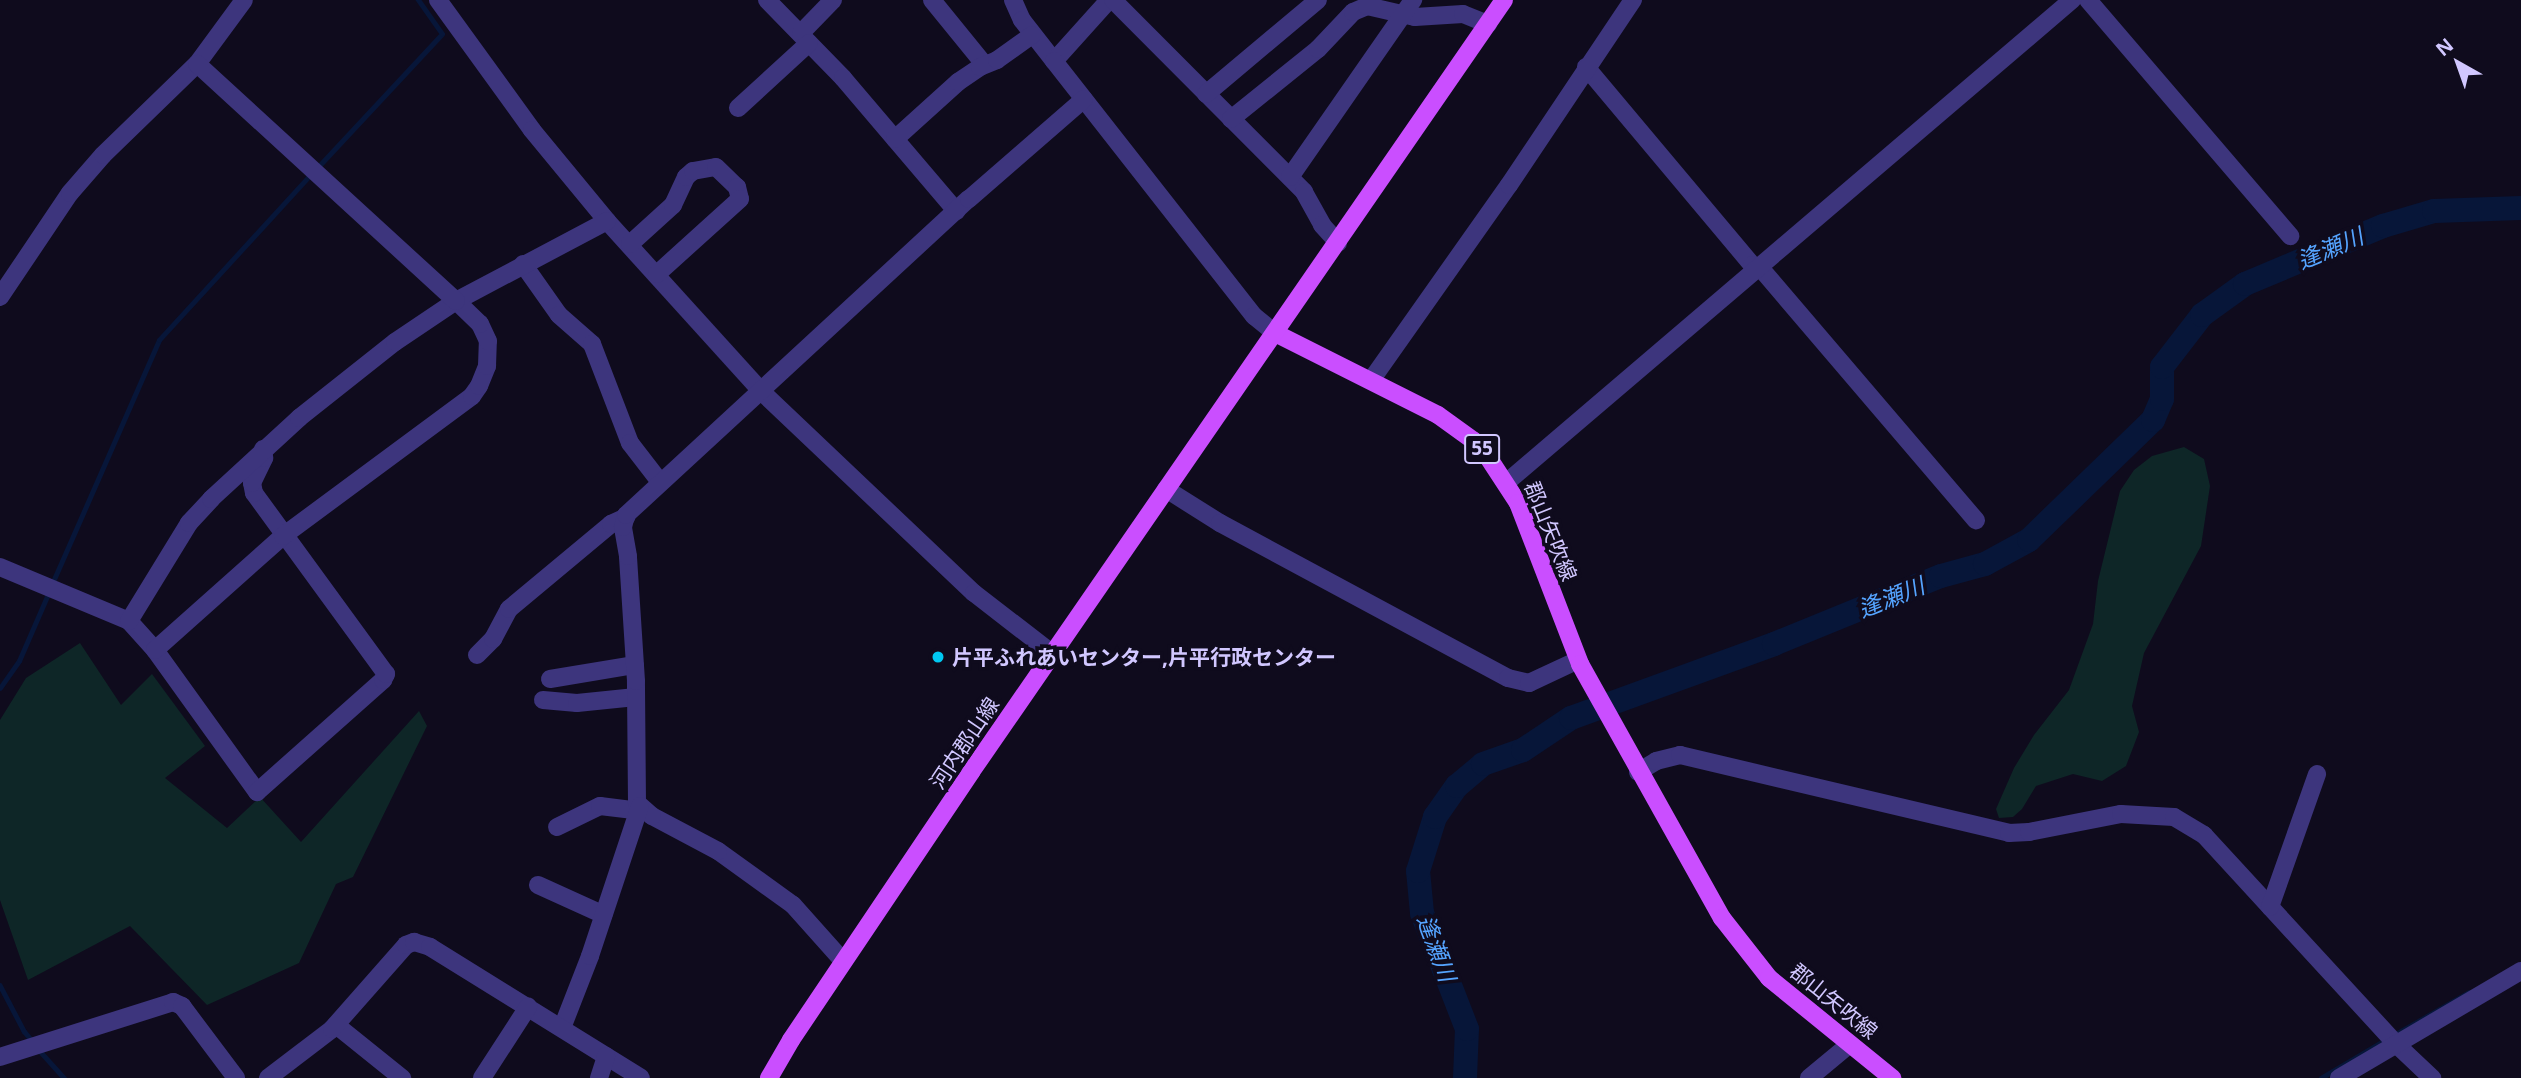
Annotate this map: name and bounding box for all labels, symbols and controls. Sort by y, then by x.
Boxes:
north arrow [2423,28,2493,98]
text: N [2430,32,2459,62]
water label: 逢瀬川 [2293,222,2367,274]
road number: 55 [1463,433,1501,464]
street label: 郡山矢吹線 [1520,478,1582,584]
water label: 逢瀬川 [1854,571,1928,623]
place label: 片平ふれあいセンター,片平行政センター [952,644,1336,670]
marker: 片平ふれあいセンター,片平行政センター [930,649,946,665]
street label: 河内郡山線 [924,692,1004,794]
water label: 逢瀬川 [1412,911,1462,985]
street label: 郡山矢吹線 [1785,958,1883,1044]

